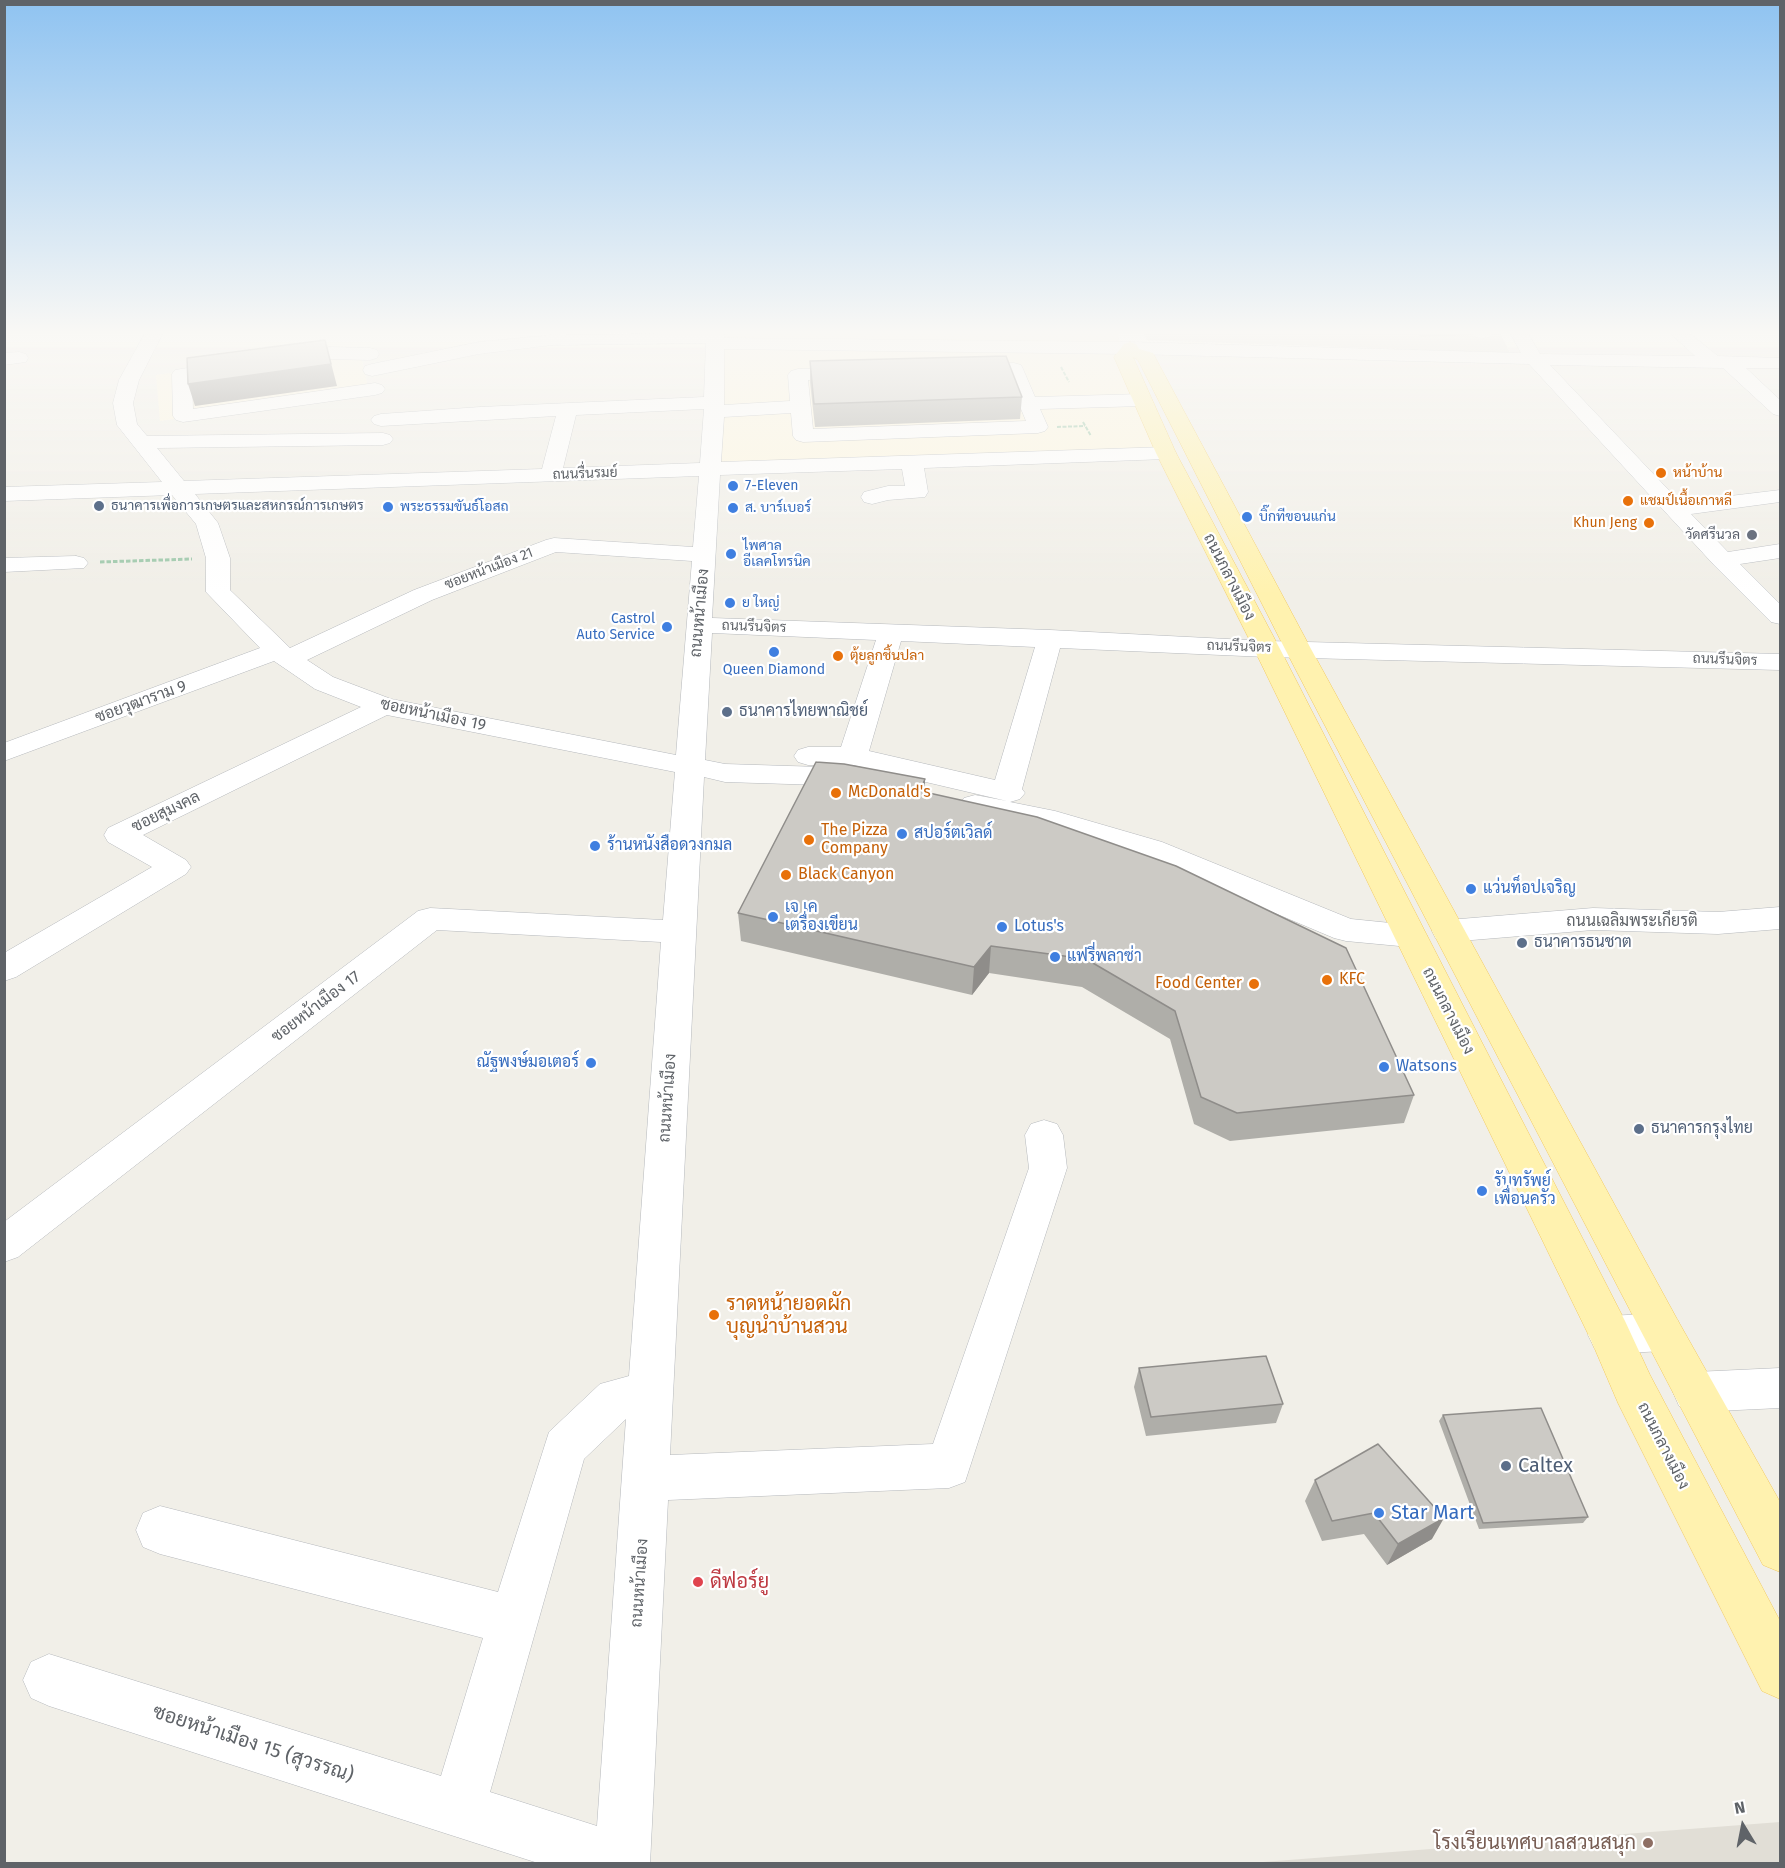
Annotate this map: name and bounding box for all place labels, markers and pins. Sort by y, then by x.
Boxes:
place label: หน้าบ้าน [1673,465,1722,481]
marker: หน้าบ้าน [1654,466,1668,480]
place label: 7-Eleven [745,478,799,494]
marker: 7-Eleven [726,479,740,493]
place label: แชมป์เนื้อเกาหลี [1640,493,1732,509]
marker: แชมป์เนื้อเกาหลี [1621,494,1635,508]
place label: ธนาคารเพื่อการเกษตรและสหกรณ์การเกษตร [111,498,364,514]
marker: ธนาคารเพื่อการเกษตรและสหกรณ์การเกษตร [92,499,106,513]
place label: พระธรรมขันธ์โอสถ [400,499,509,515]
marker: พระธรรมขันธ์โอสถ [381,500,395,514]
place label: ส. บาร์เบอร์ [745,500,811,516]
marker: ส. บาร์เบอร์ [726,501,740,515]
place label: บิ๊กทีขอนแก่น [1259,509,1336,525]
marker: บิ๊กทีขอนแก่น [1240,510,1254,524]
place label: Khun Jeng [1573,515,1637,531]
marker: Khun Jeng [1642,516,1656,530]
place label: วัดศรีนวล [1685,527,1740,543]
marker: วัดศรีนวล [1745,528,1759,542]
place label: ไพศาล อีเลคโทรนิค [743,538,811,570]
marker: ไพศาล อีเลคโทรนิค [724,547,738,561]
place label: ย ใหญ่ [742,595,780,611]
marker: ย ใหญ่ [723,596,737,610]
place label: Castrol Auto Service [577,611,655,644]
marker: Castrol Auto Service [660,620,674,634]
marker: Queen Diamond [767,645,781,659]
place label: ตุ้ยลูกชิ้นปลา [850,648,924,664]
marker: ตุ้ยลูกชิ้นปลา [831,649,845,663]
place label: Queen Diamond [723,662,825,678]
place label: ธนาคารไทยพาณิชย์ [739,702,868,722]
marker: ธนาคารไทยพาณิชย์ [720,705,734,719]
place label: McDonald's [848,783,931,803]
marker: McDonald's [829,786,843,800]
place label: The Pizza Company [821,821,888,859]
place label: สปอร์ตเวิลด์ [914,824,993,844]
marker: สปอร์ตเวิลด์ [895,827,909,841]
marker: The Pizza Company [802,833,816,847]
place label: ร้านหนังสือดวงกมล [607,836,732,856]
marker: ร้านหนังสือดวงกมล [588,839,602,853]
place label: Black Canyon [798,865,894,885]
marker: Black Canyon [779,868,793,882]
place label: แว่นท็อปเจริญ [1483,879,1576,899]
marker: แว่นท็อปเจริญ [1464,882,1478,896]
place label: เจ เค เตรื่องเขียน [785,898,858,936]
marker: เจ เค เตรื่องเขียน [766,910,780,924]
place label: Lotus's [1014,917,1064,937]
marker: Lotus's [995,920,1009,934]
place label: ธนาคารธนชาต [1534,933,1632,953]
marker: ธนาคารธนชาต [1515,936,1529,950]
place label: แฟรี่พลาซ่า [1067,947,1142,967]
marker: แฟรี่พลาซ่า [1048,950,1062,964]
place label: KFC [1339,970,1365,990]
marker: KFC [1320,973,1334,987]
place label: Food Center [1155,974,1242,994]
marker: Food Center [1247,977,1261,991]
place label: ณัฐพงษ์มอเตอร์ [476,1053,579,1073]
marker: ณัฐพงษ์มอเตอร์ [584,1056,598,1070]
place label: Watsons [1396,1057,1457,1077]
marker: Watsons [1377,1060,1391,1074]
place label: ธนาคารกรุงไทย [1651,1119,1753,1139]
marker: ธนาคารกรุงไทย [1632,1122,1646,1136]
place label: รับทรัพย์ เพื่อนครัว [1494,1172,1556,1210]
marker: รับทรัพย์ เพื่อนครัว [1475,1184,1489,1198]
place label: ราดหน้ายอดผัก บุญนำบ้านสวน [726,1292,851,1339]
marker: ราดหน้ายอดผัก บุญนำบ้านสวน [707,1308,721,1322]
place label: Caltex [1518,1454,1573,1478]
marker: Caltex [1499,1459,1513,1473]
place label: Star Mart [1391,1501,1474,1525]
marker: Star Mart [1372,1506,1386,1520]
place label: ดีฟอร์ยู [710,1570,769,1594]
marker: ดีฟอร์ยู [691,1575,705,1589]
place label: โรงเรียนเทศบาลสวนสนุก [1434,1831,1636,1855]
marker: โรงเรียนเทศบาลสวนสนุก [1641,1836,1655,1850]

